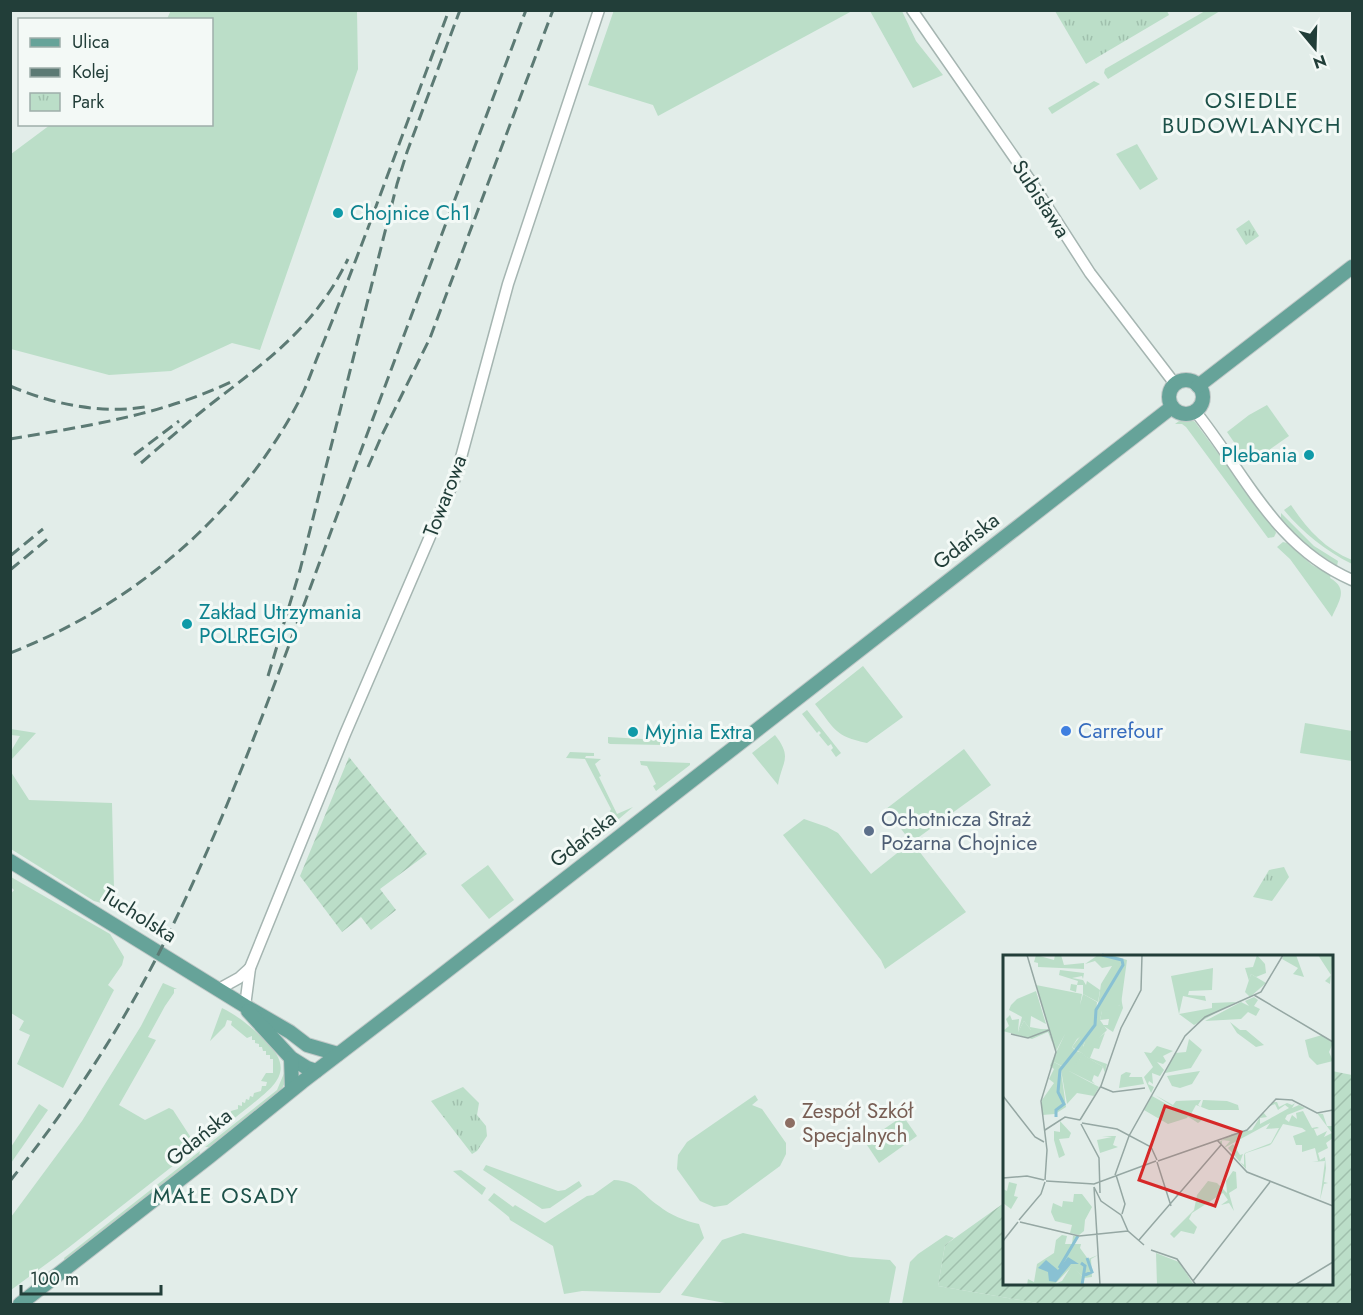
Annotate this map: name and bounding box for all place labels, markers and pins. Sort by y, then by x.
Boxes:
place label: Chojnice Ch1 [350,198,471,228]
marker: Chojnice Ch1 [331,206,345,220]
place label: Plebania [1221,440,1297,470]
marker: Plebania [1302,448,1316,462]
place label: Zakład Utrzymania POLREGIO [199,597,361,651]
marker: Zakład Utrzymania POLREGIO [180,617,194,631]
place label: Carrefour [1078,716,1164,746]
place label: Myjnia Extra [645,717,752,747]
marker: Carrefour [1059,724,1073,738]
marker: Myjnia Extra [626,725,640,739]
place label: Ochotnicza Straż Pożarna Chojnice [881,804,1037,858]
marker: Ochotnicza Straż Pożarna Chojnice [862,824,876,838]
place label: Zespół Szkół Specjalnych [802,1096,914,1150]
marker: Zespół Szkół Specjalnych [783,1116,797,1130]

